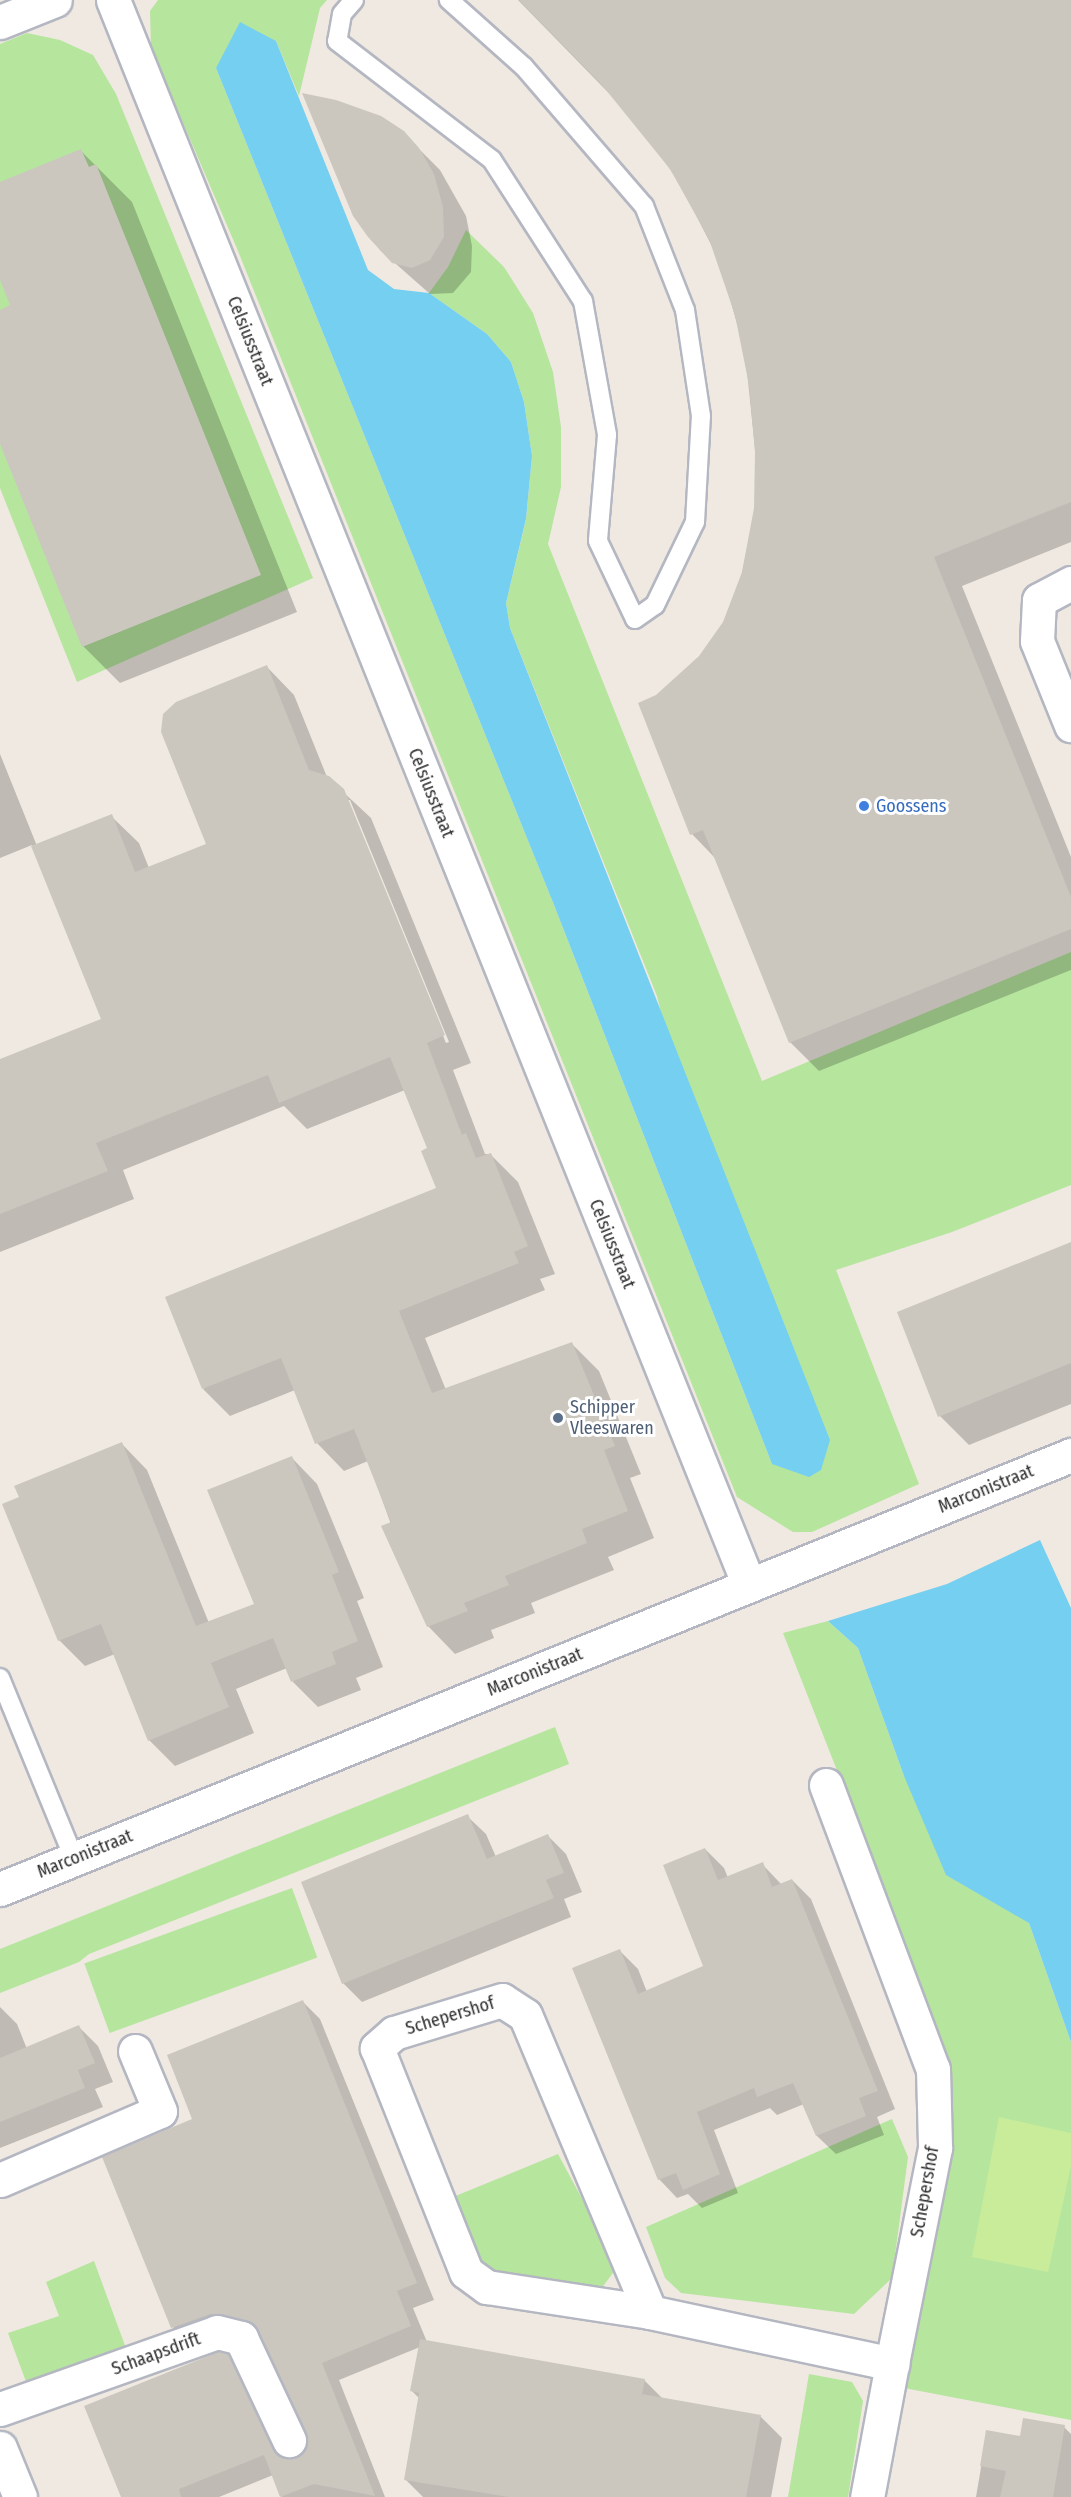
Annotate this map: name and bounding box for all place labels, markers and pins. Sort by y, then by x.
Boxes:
place label: Goossens [876,795,947,817]
marker: Goossens [857,799,871,813]
place label: Schipper Vleeswaren [570,1397,654,1440]
marker: Schipper Vleeswaren [551,1411,565,1425]

